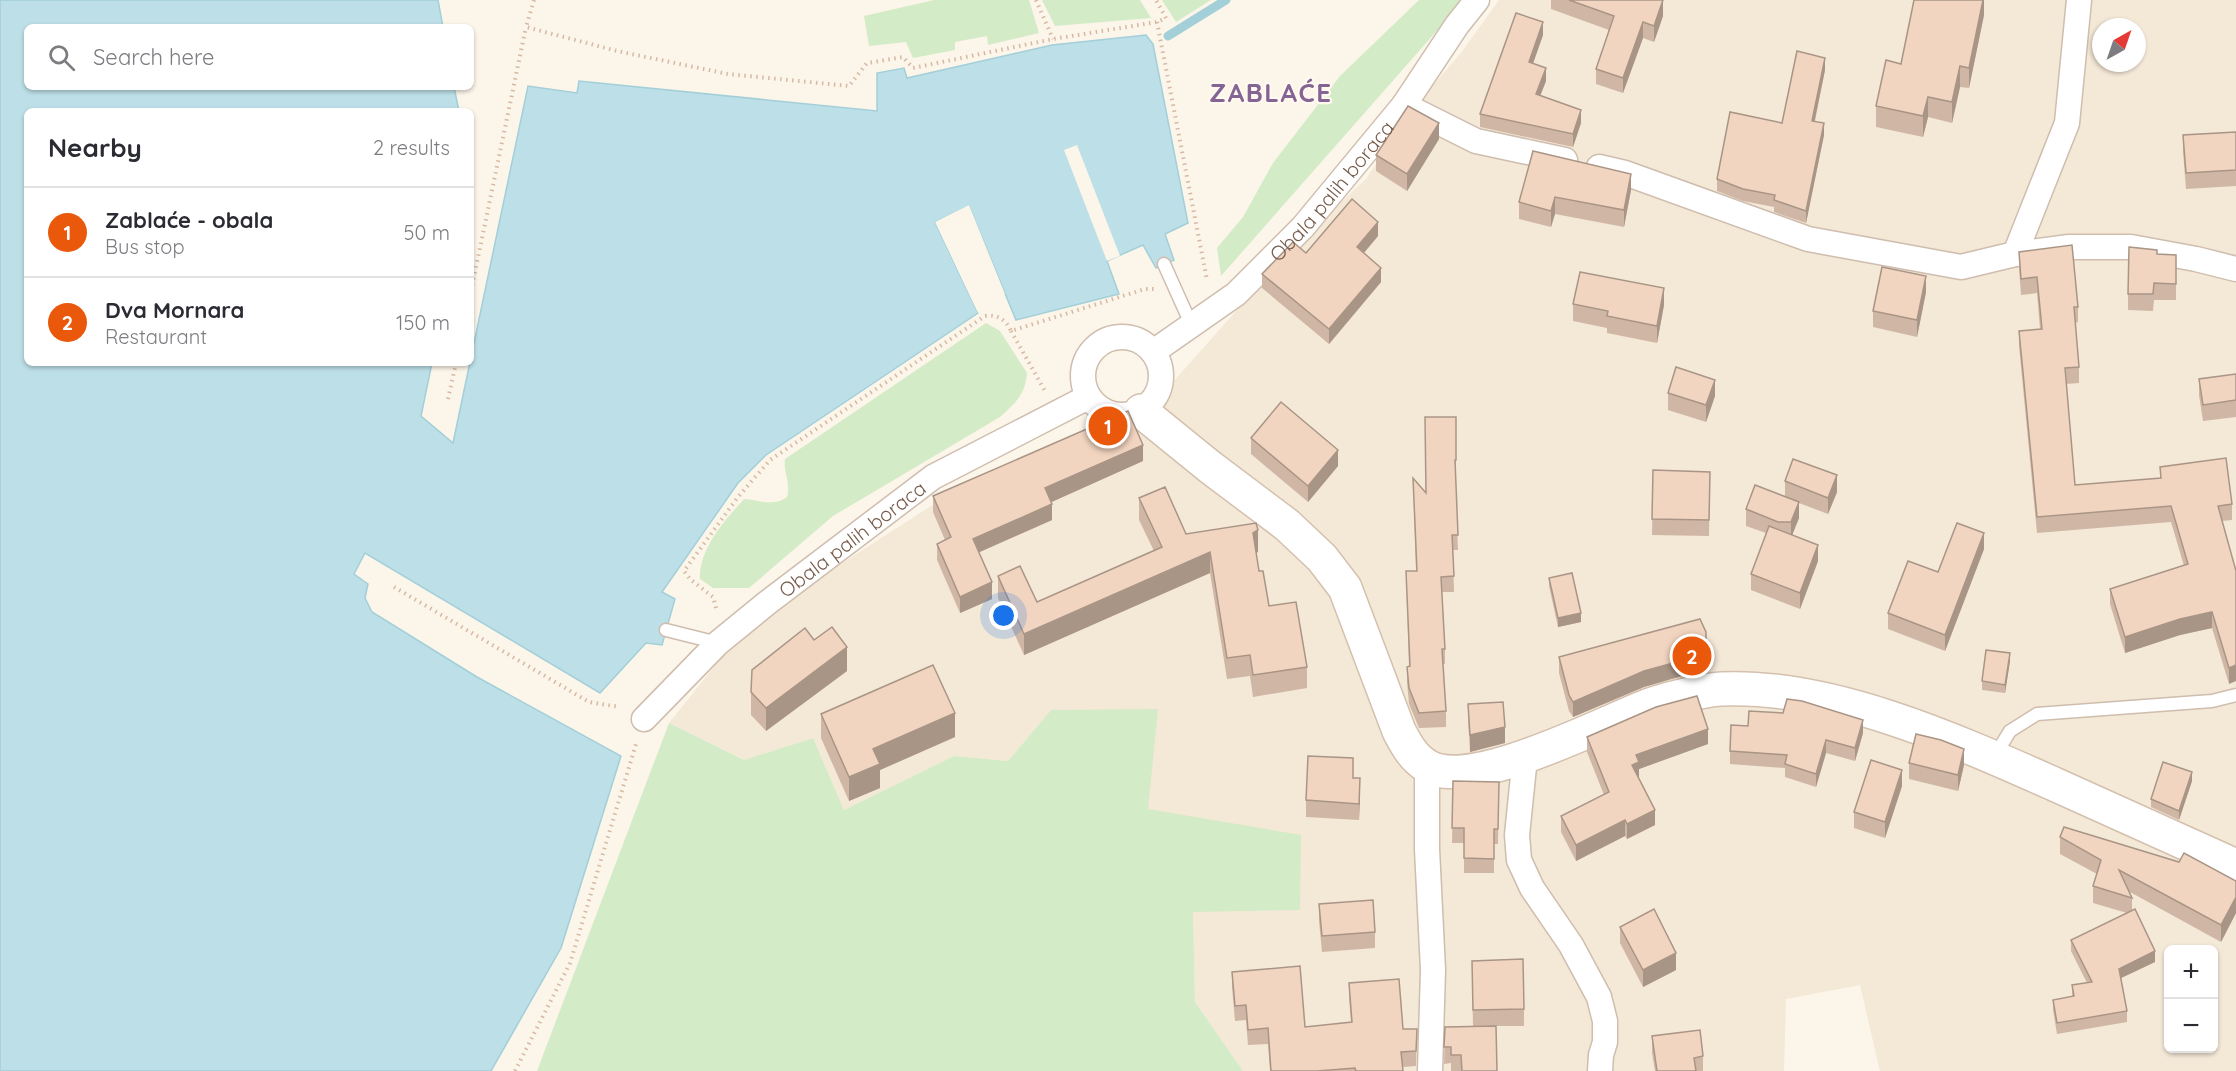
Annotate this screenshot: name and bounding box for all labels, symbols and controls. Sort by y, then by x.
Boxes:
north arrow [2092,18,2146,72]
search box [24,24,474,90]
icon: search [45,41,78,74]
text: Search here [93,43,214,71]
district label: ZABLAĆE [1209,76,1333,109]
street label: Obala palih boraca [1264,115,1399,266]
text: Nearby [48,131,142,164]
text: 2 results [373,135,450,160]
text: Zablaće - obala [105,206,273,234]
text: 1 [64,220,71,245]
text: 50 m [404,220,450,245]
text: Bus stop [105,234,185,259]
text: Dva Mornara [105,296,244,324]
text: 2 [62,310,73,335]
text: 150 m [396,310,450,335]
text: Restaurant [105,324,207,349]
pin: 1 [1088,404,1128,448]
street label: Obala palih boraca [773,475,930,602]
your location [989,601,1018,630]
pin: 2 [1672,634,1712,678]
map controls [2164,945,2218,1053]
button: + [2164,945,2218,999]
button: − [2164,999,2218,1053]

